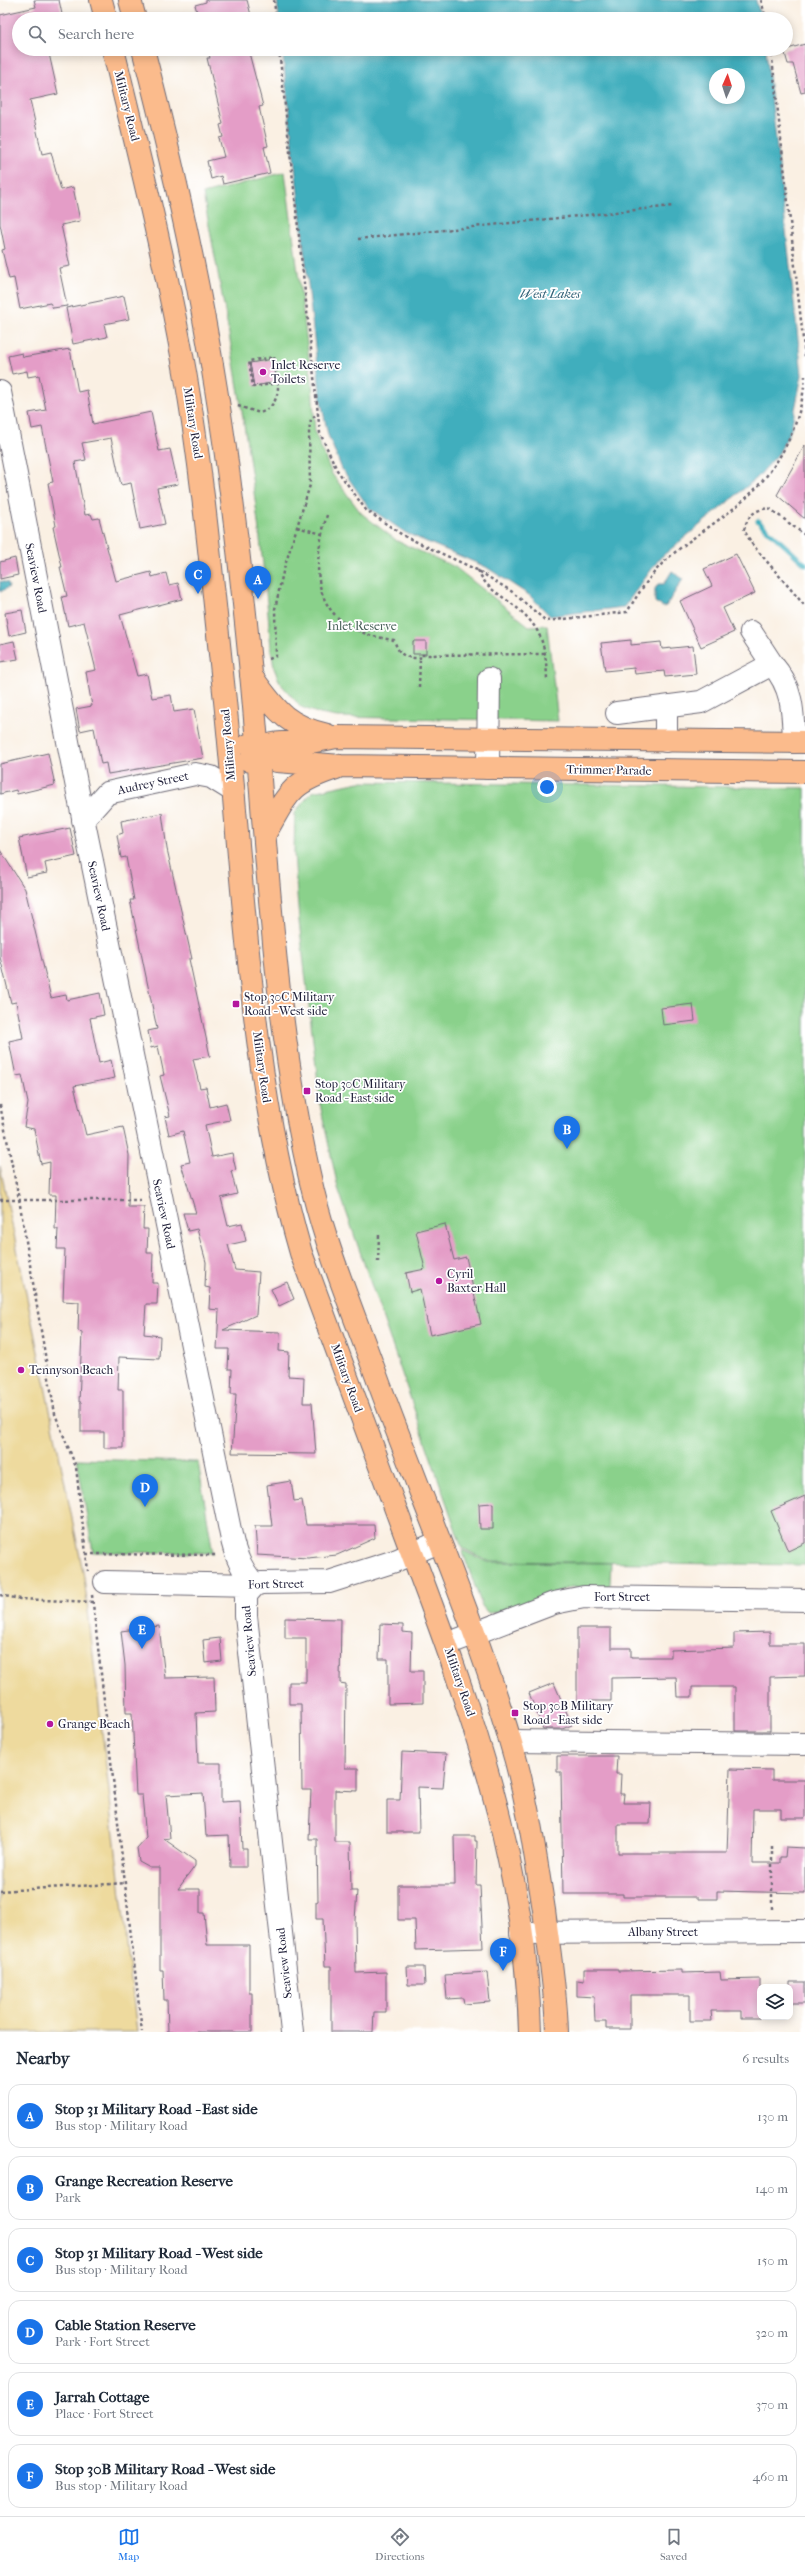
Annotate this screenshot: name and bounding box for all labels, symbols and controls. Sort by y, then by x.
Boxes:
search box [12,12,793,56]
icon: search [26,23,48,45]
text: Search here [58,25,134,43]
north arrow [709,68,745,104]
street label: Military Road [112,69,143,143]
water label: West Lakes [520,286,581,301]
place label: Inlet Reserve Toilets [271,358,340,386]
marker: Inlet Reserve Toilets [258,367,268,377]
street label: Military Road [180,386,206,460]
street label: Seaview Road [22,542,50,615]
pin: C [185,561,211,594]
pin: A [245,566,271,599]
park label: Inlet Reserve [327,619,397,633]
street label: Military Road [218,708,238,781]
street label: Trimmer Parade [566,762,652,778]
street label: Audrey Street [115,768,191,798]
your location [537,777,557,797]
street label: Seaview Road [85,860,113,933]
place label: Stop 30C Military Road - West side [244,990,335,1018]
marker: Stop 30C Military Road - West side [231,999,241,1009]
street label: Military Road [250,1030,274,1104]
place label: Stop 30C Military Road - East side [315,1077,406,1105]
marker: Stop 30C Military Road - East side [302,1086,312,1096]
pin: B [554,1116,580,1149]
street label: Seaview Road [150,1178,178,1251]
place label: Cyril Baxter Hall [447,1267,507,1295]
marker: Cyril Baxter Hall [434,1276,444,1286]
street label: Military Road [328,1342,366,1415]
place label: Tennyson Beach [29,1363,113,1377]
marker: Tennyson Beach [16,1365,26,1375]
pin: D [132,1474,158,1507]
street label: Fort Street [248,1576,305,1591]
street label: Fort Street [594,1590,651,1604]
street label: Seaview Road [239,1605,259,1677]
pin: E [129,1616,155,1649]
street label: Military Road [442,1646,478,1719]
place label: Stop 30B Military Road - East side [523,1699,614,1727]
marker: Stop 30B Military Road - East side [510,1708,520,1718]
place label: Grange Beach [58,1717,131,1731]
marker: Grange Beach [45,1719,55,1729]
street label: Albany Street [627,1925,699,1939]
street label: Seaview Road [273,1927,295,1999]
pin: F [490,1938,516,1971]
map controls [757,1984,793,2020]
button: layers [757,1984,793,2020]
text: Nearby [16,2048,70,2068]
text: 6 results [742,2051,789,2066]
text: Stop 31 Military Road - East side [55,2100,258,2118]
text: A [26,2109,34,2124]
text: 130 m [757,2109,788,2124]
text: Bus stop · Military Road [55,2118,188,2133]
text: Grange Recreation Reserve [55,2172,233,2190]
text: B [26,2181,34,2196]
text: 140 m [755,2181,788,2196]
text: Park [55,2190,81,2205]
text: Stop 31 Military Road - West side [55,2244,263,2262]
text: C [26,2253,34,2268]
text: 150 m [757,2253,788,2268]
text: Bus stop · Military Road [55,2262,188,2277]
text: Cable Station Reserve [55,2316,196,2334]
text: D [25,2325,35,2340]
text: 320 m [755,2325,788,2340]
text: Park · Fort Street [55,2334,150,2349]
text: Jarrah Cottage [55,2388,149,2406]
text: E [26,2397,34,2412]
text: 370 m [756,2397,788,2412]
text: Place · Fort Street [55,2406,154,2421]
text: Stop 30B Military Road - West side [55,2460,275,2478]
text: F [27,2469,33,2484]
text: 460 m [753,2469,788,2484]
text: Bus stop · Military Road [55,2478,188,2493]
tab: Map [118,2526,140,2563]
tab: Directions [375,2526,425,2563]
tab: Saved [660,2526,687,2563]

